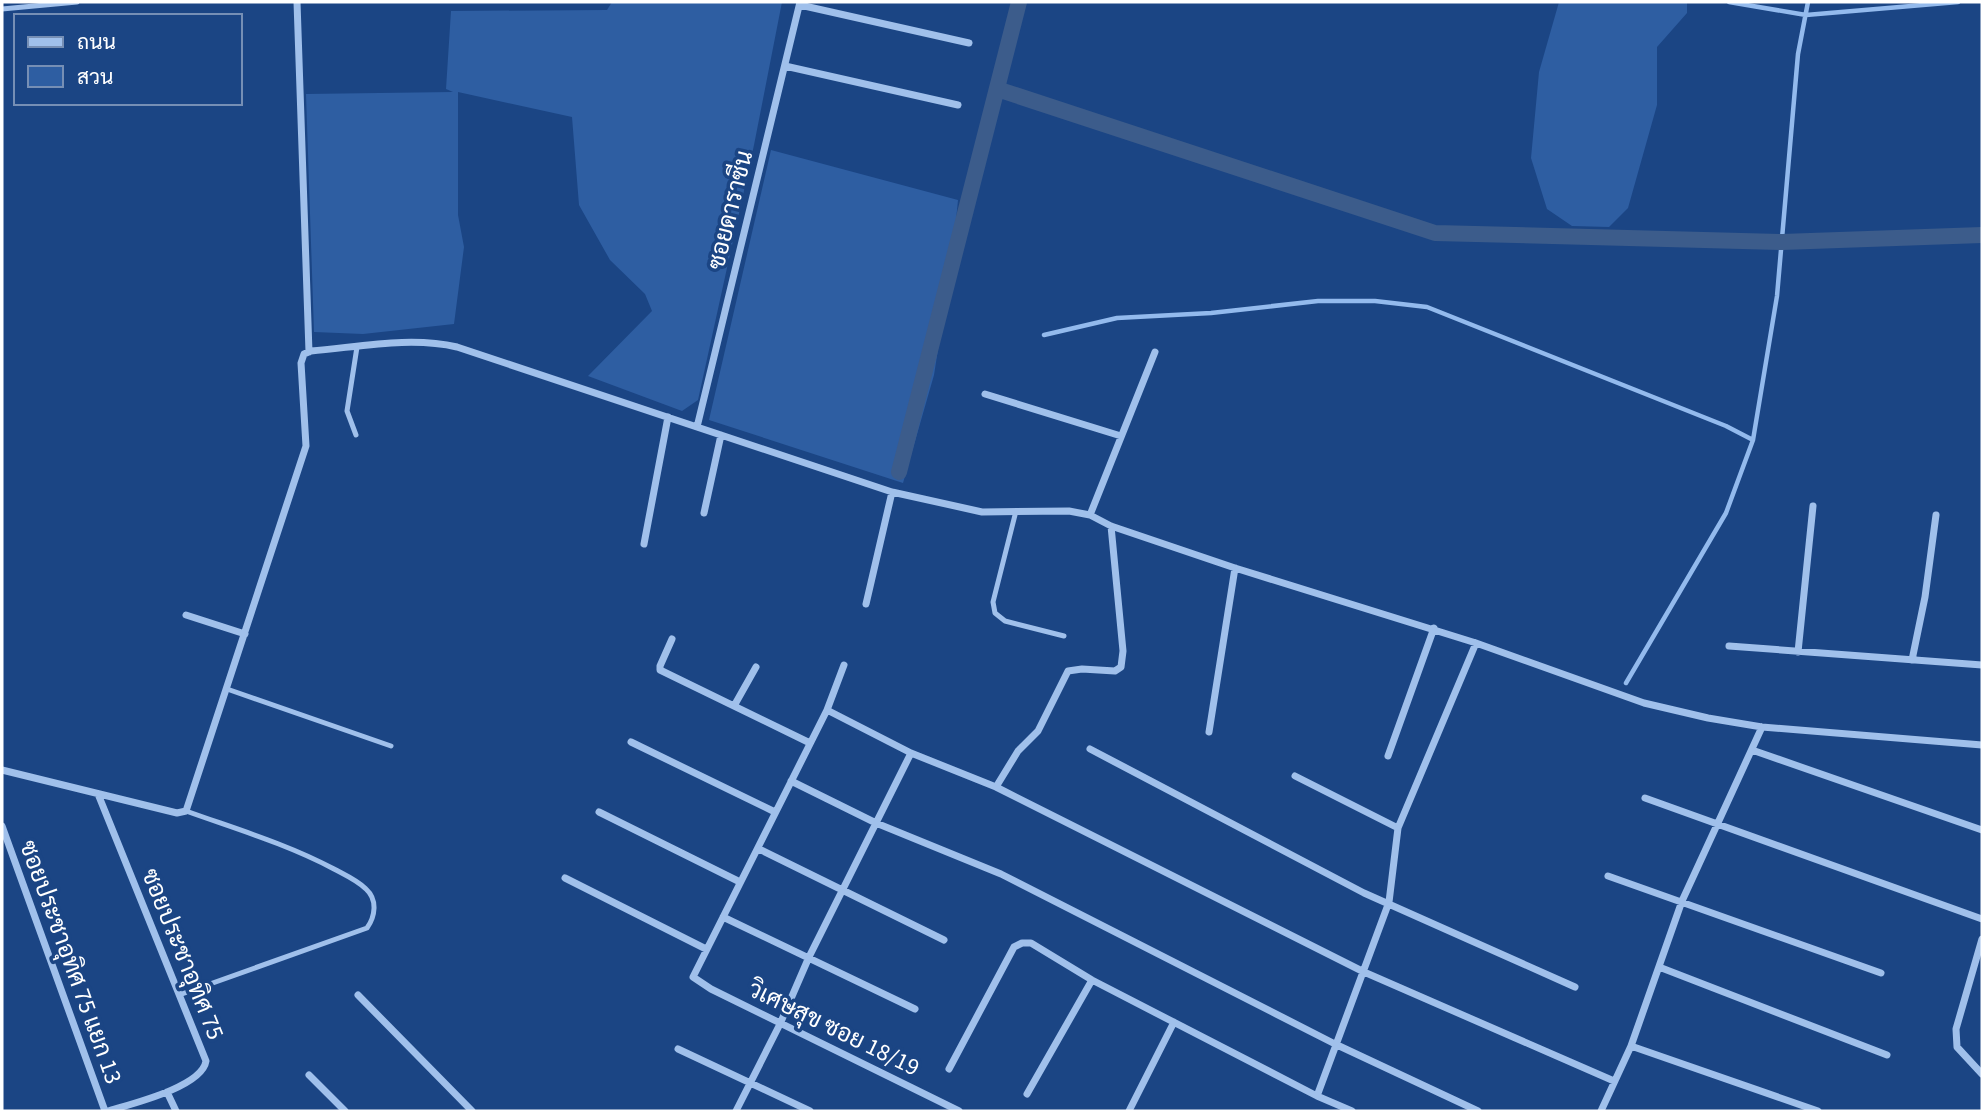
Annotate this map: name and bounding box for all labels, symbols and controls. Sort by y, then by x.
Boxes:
legend [14,14,242,105]
text: ถนน [77,27,116,57]
text: สวน [77,62,113,92]
street label: ซอยดาราซีน [699,147,762,273]
street label: ซอยประชาอุทิศ 75 แยก 13 [10,836,131,1089]
street label: ซอยประชาอุทิศ 75 [132,863,233,1045]
street label: วิเศษสุข ซอย 18/19 [741,971,925,1085]

